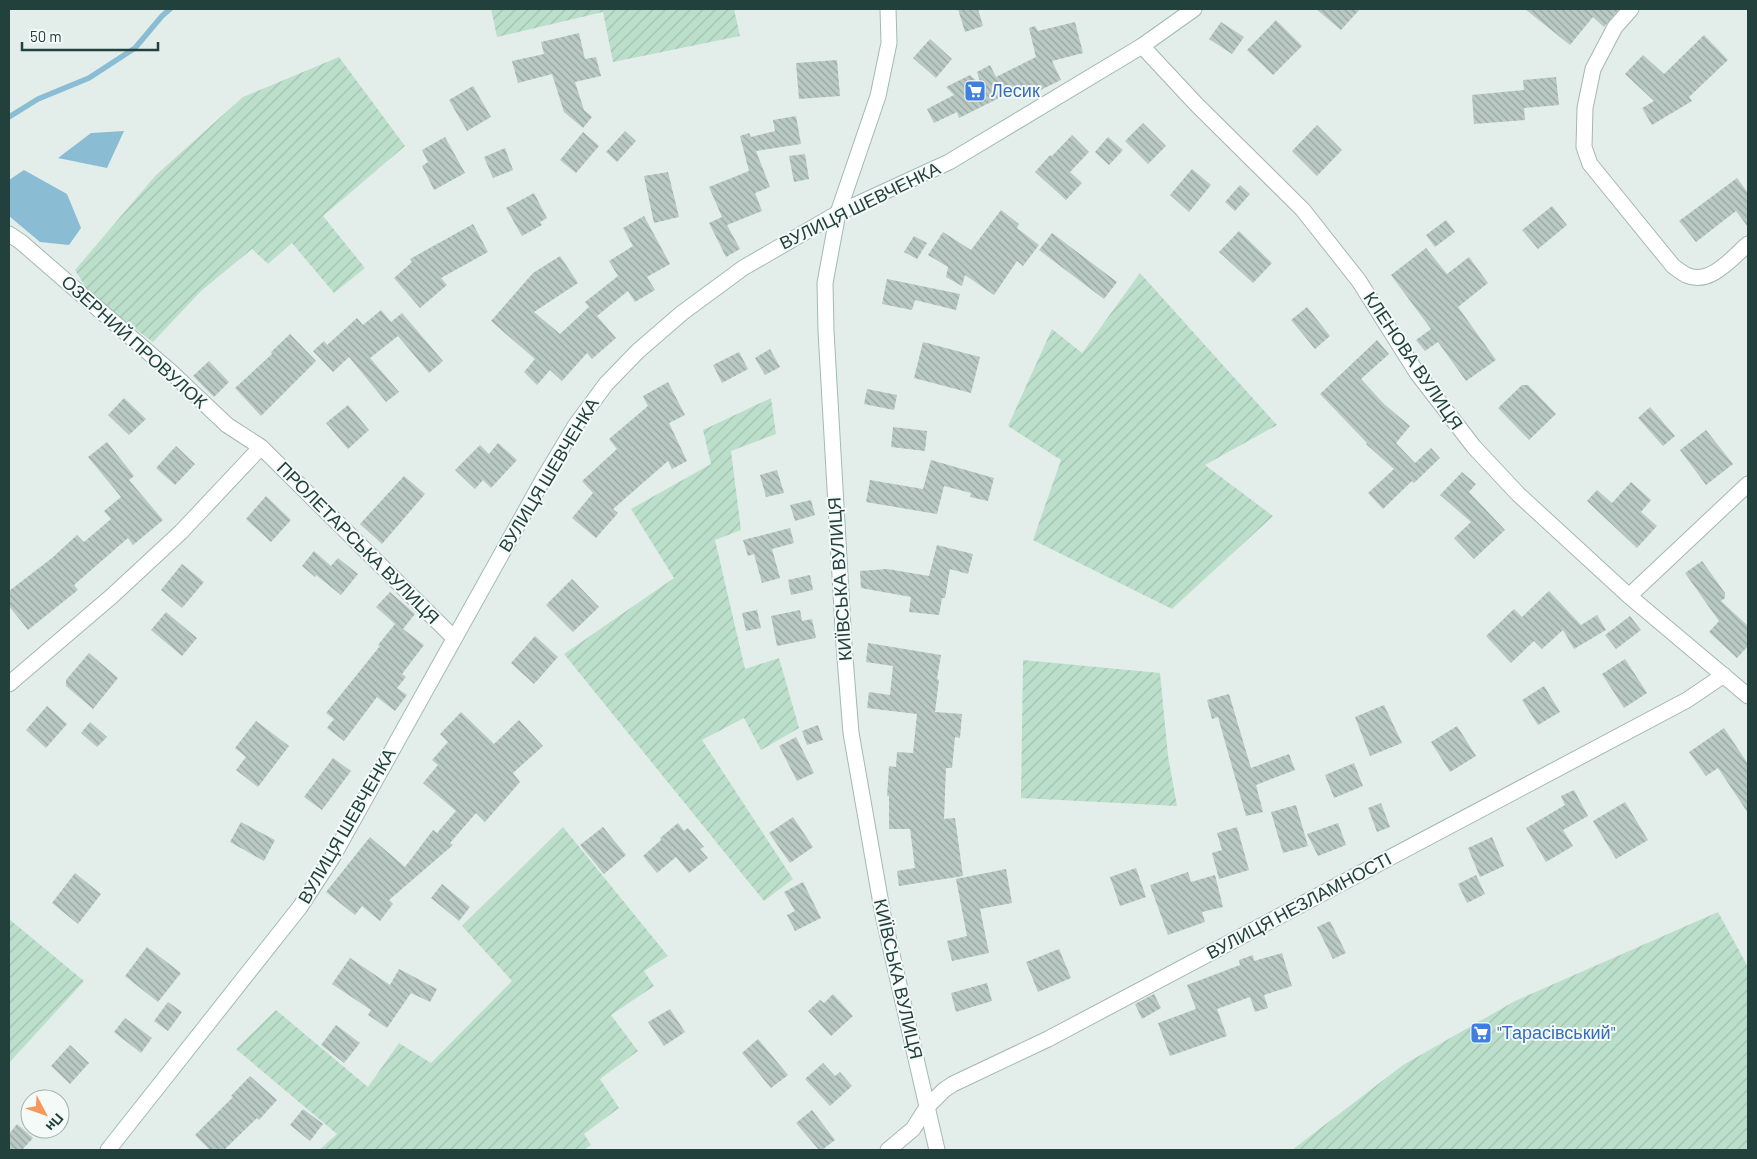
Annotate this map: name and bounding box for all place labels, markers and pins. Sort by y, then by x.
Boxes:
supermarket icon: Лесик [963,79,987,103]
place label: Лесик [991,79,1040,101]
supermarket icon: "Тарасівський" [1469,1021,1493,1045]
place label: "Тарасівський" [1497,1021,1616,1043]

